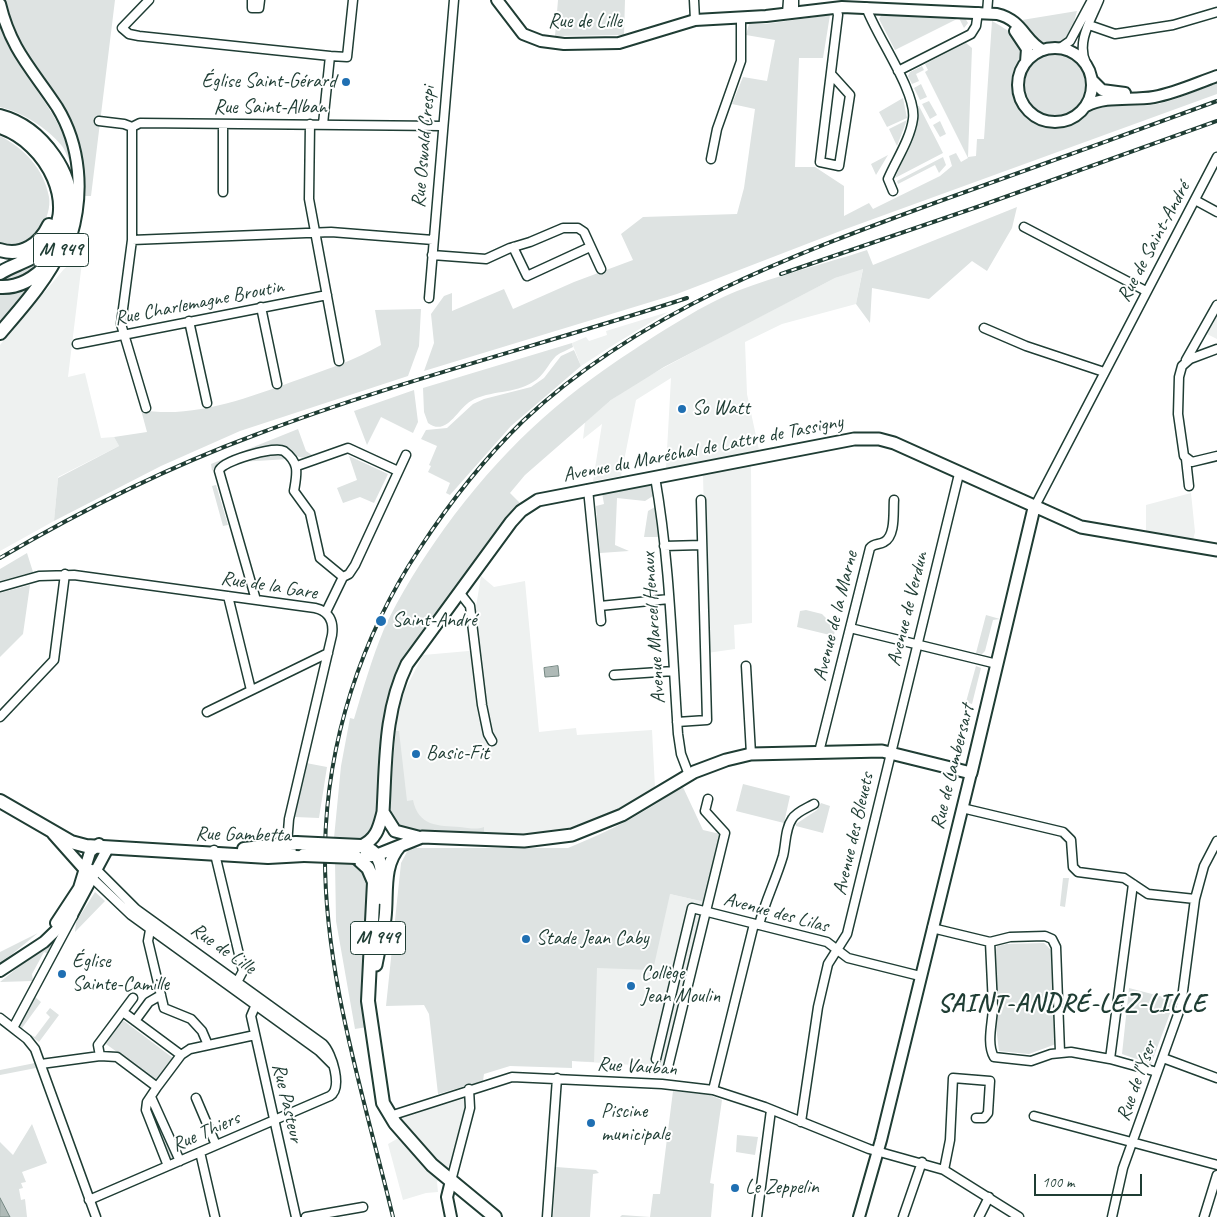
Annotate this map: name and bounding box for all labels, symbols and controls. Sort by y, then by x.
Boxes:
street label: Rue de Lille [548,10,622,34]
place label: Église Saint-Gérard [201,70,336,94]
marker: Église Saint-Gérard [340,76,352,88]
street label: Rue Oswald Crespi [407,85,441,209]
street label: Rue Saint-Alban [214,96,326,120]
street label: Rue de Saint-André [1112,178,1196,306]
road number: M 949 [34,234,88,266]
street label: Rue Charlemagne Broutin [112,275,286,331]
place label: So Watt [692,397,750,421]
marker: So Watt [676,403,688,415]
street label: Avenue du Maréchal de Lattre de Tassigny [561,410,845,488]
street label: Avenue de la Marne [808,549,864,683]
street label: Avenue de Verdun [882,549,934,669]
street label: Avenue Marcel Henaux [637,551,671,705]
street label: Rue de la Gare [219,567,319,605]
place label: Saint-André [392,609,477,633]
marker: Saint-André [374,614,388,628]
street label: Rue de Lambersart [926,702,980,832]
place label: Basic-Fit [426,742,489,766]
marker: Basic-Fit [410,748,422,760]
street label: Avenue des Bleuets [828,771,880,897]
street label: Rue Gambetta [195,822,291,848]
street label: Avenue des Lilas [721,887,831,939]
street label: Rue de Lille [186,918,260,980]
road number: M 949 [350,921,406,954]
place label: Stade Jean Caby [536,927,649,951]
marker: Stade Jean Caby [520,933,532,945]
place label: Église Sainte-Camille [72,950,169,997]
place label: Collège Jean Moulin [641,962,720,1009]
marker: Église Sainte-Camille [56,968,68,980]
marker: Collège Jean Moulin [625,980,637,992]
district label: SAINT-ANDRÉ-LEZ-LILLE [937,989,1207,1019]
street label: Rue de l'Yser [1111,1038,1163,1124]
street label: Rue Vauban [596,1052,678,1082]
street label: Rue Pasteur [266,1061,308,1145]
place label: Piscine municipale [601,1100,670,1147]
street label: Rue Thiers [168,1106,244,1158]
marker: Piscine municipale [585,1117,597,1129]
scale bar [1037,1164,1144,1196]
text: 100 m [1042,1173,1074,1192]
place label: Le Zeppelin [745,1176,819,1200]
marker: Le Zeppelin [729,1182,741,1194]

